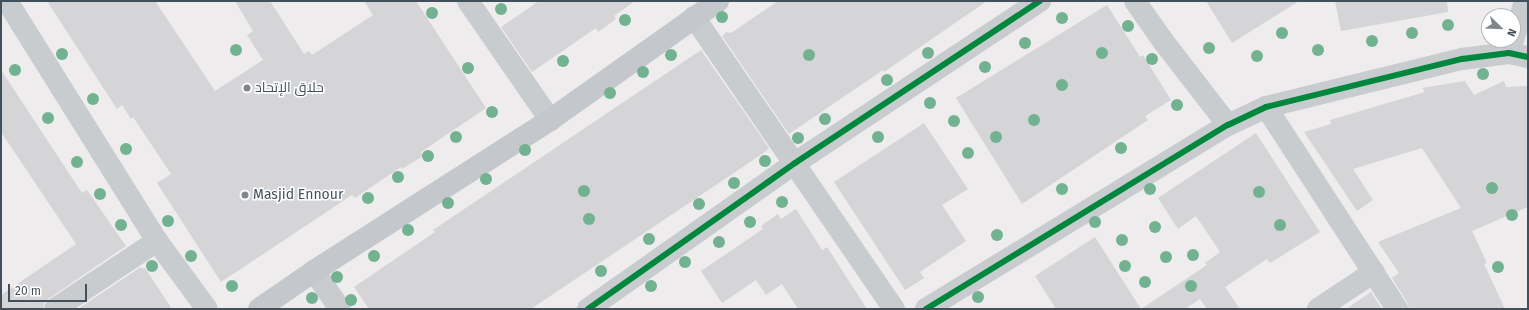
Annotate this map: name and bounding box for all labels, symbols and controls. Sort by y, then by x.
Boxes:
north arrow [1481,8,1521,48]
text: N [1504,27,1519,38]
place label: حلاق الإتحاد [255,80,324,96]
marker: حلاق الإتحاد [242,83,252,93]
place label: Masjid Ennour [253,187,343,203]
marker: Masjid Ennour [240,190,250,200]
scale bar [10,276,89,302]
text: 20 m [15,284,41,298]

